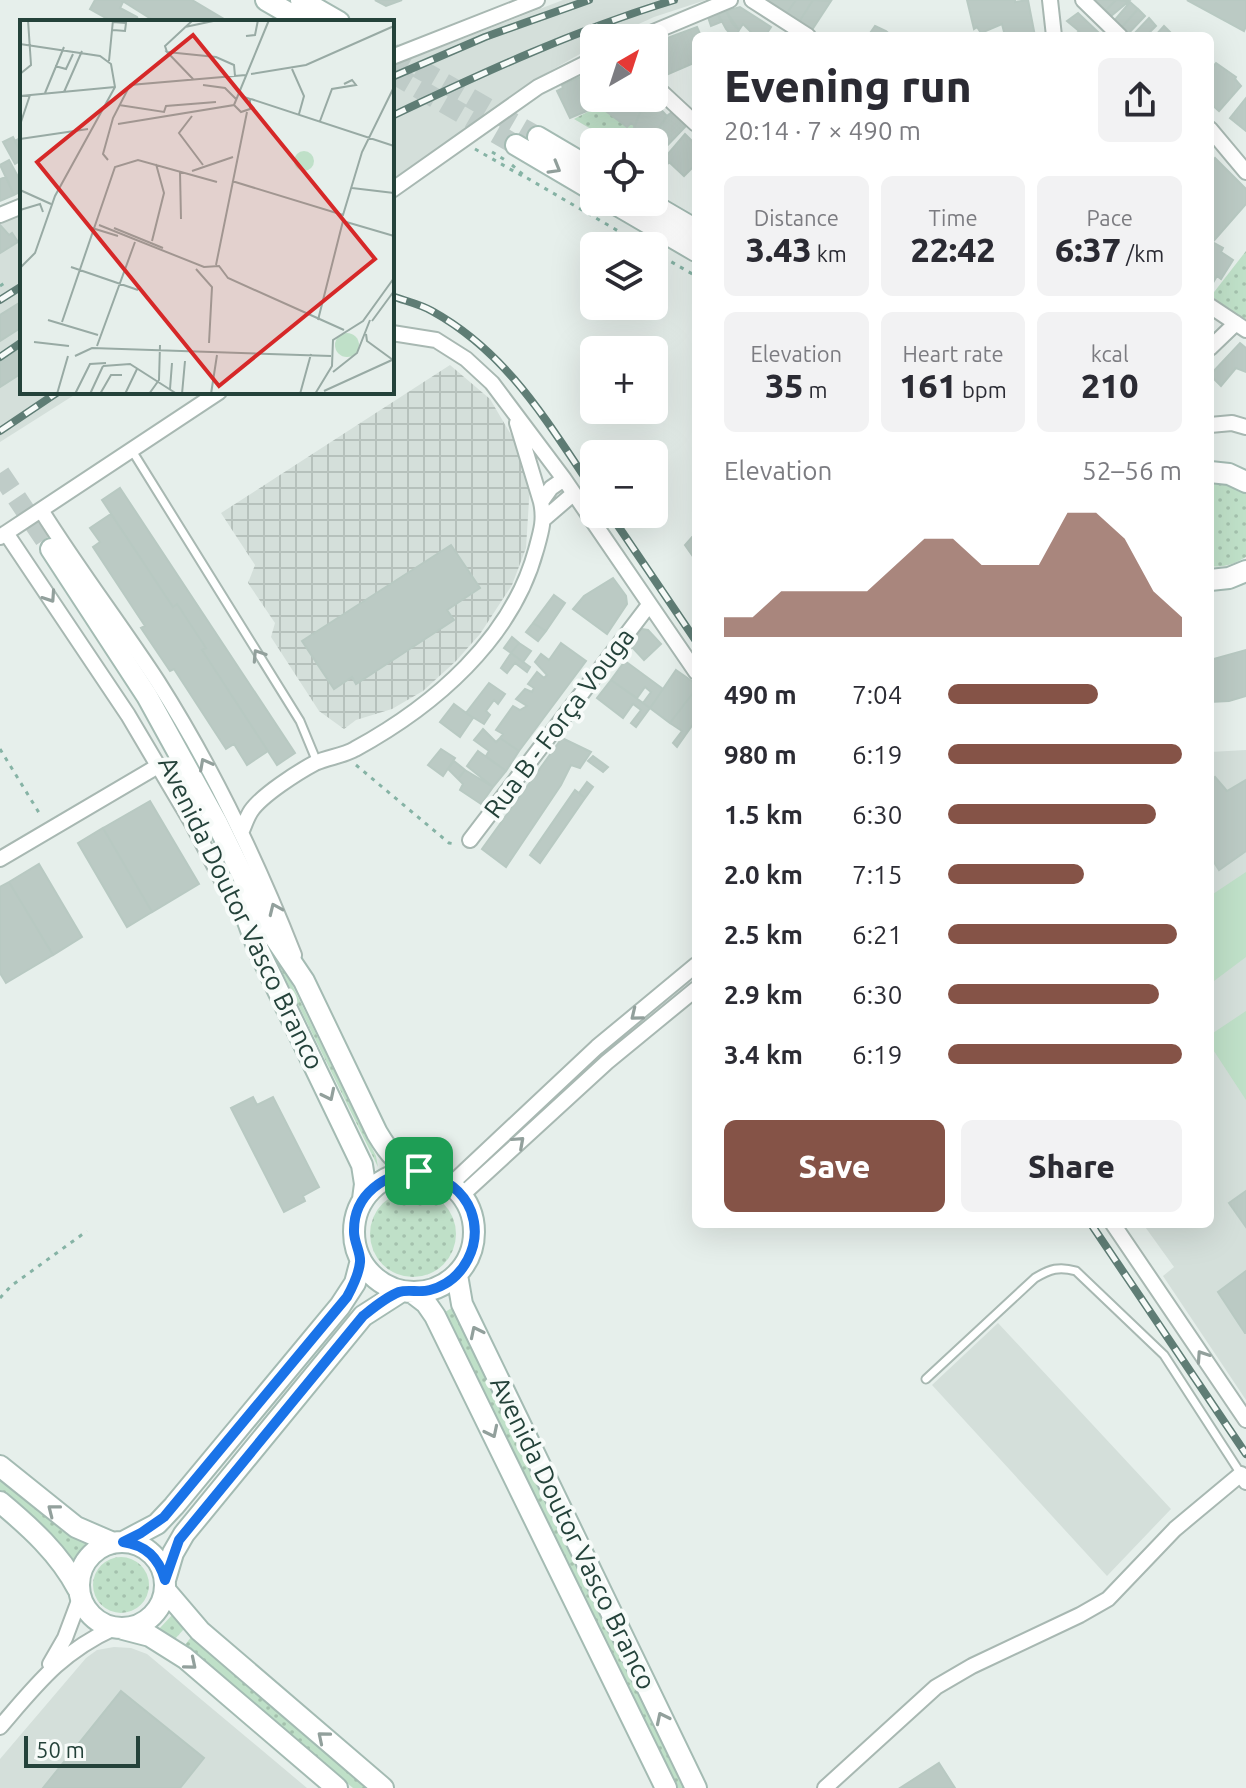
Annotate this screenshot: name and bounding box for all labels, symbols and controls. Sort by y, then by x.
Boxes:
inset map [20,20,394,394]
north arrow [580,24,668,112]
map controls [580,24,668,528]
button: share [1098,58,1182,142]
text: Evening run [724,61,972,110]
text: 20:14 · 7 × 490 m [724,116,921,145]
button: locate [580,128,668,216]
one-way arrow [546,158,561,174]
text: Distance [754,205,839,230]
text: Time [928,205,978,230]
text: Pace [1086,205,1133,230]
text: 3.43 [746,230,812,268]
text: 22:42 [910,230,996,268]
text: 6:37 [1055,230,1121,268]
button: layers [580,232,668,320]
text: km [812,241,847,266]
text: /km [1121,241,1164,266]
button: + [580,336,668,424]
text: Elevation [750,341,842,366]
text: Heart rate [902,341,1004,366]
text: kcal [1091,341,1129,366]
text: 35 [765,366,803,404]
text: 161 [899,366,957,404]
text: 210 [1081,366,1138,404]
text: m [803,377,828,402]
text: bpm [957,377,1007,402]
button: − [580,440,668,528]
text: Elevation [724,456,832,485]
text: 52–56 m [1082,456,1182,485]
one-way arrow [40,589,55,603]
street label: Rua B - Força Vouga [478,622,639,823]
one-way arrow [253,649,268,664]
text: 490 m [724,680,797,709]
text: 7:04 [852,680,902,709]
text: 980 m [724,740,797,769]
text: 6:19 [852,740,902,769]
street label: Avenida Doutor Vasco Branco [153,752,330,1074]
one-way arrow [199,757,214,772]
text: 1.5 km [724,800,803,829]
text: 6:30 [852,800,902,829]
text: 2.0 km [724,860,803,889]
text: 7:15 [852,860,902,889]
one-way arrow [269,903,285,917]
text: 2.5 km [724,920,803,949]
text: 6:21 [852,920,902,949]
text: 2.9 km [724,980,803,1009]
text: 6:30 [852,980,902,1009]
one-way arrow [631,1005,645,1020]
text: 3.4 km [724,1040,803,1069]
text: 6:19 [852,1040,902,1069]
one-way arrow [319,1086,334,1101]
button: Save [724,1120,945,1212]
button: Share [961,1120,1182,1212]
pin [385,1137,453,1205]
one-way arrow [510,1138,525,1152]
icon: arrive [397,1149,441,1193]
one-way arrow [470,1326,486,1341]
one-way arrow [1197,1350,1212,1364]
street label: Avenida Doutor Vasco Branco [485,1372,662,1694]
one-way arrow [482,1424,498,1439]
one-way arrow [48,1505,62,1520]
one-way arrow [182,1654,197,1669]
one-way arrow [656,1711,672,1726]
scale bar [24,1732,140,1768]
one-way arrow [318,1733,333,1747]
text: 50 m [36,1737,85,1762]

